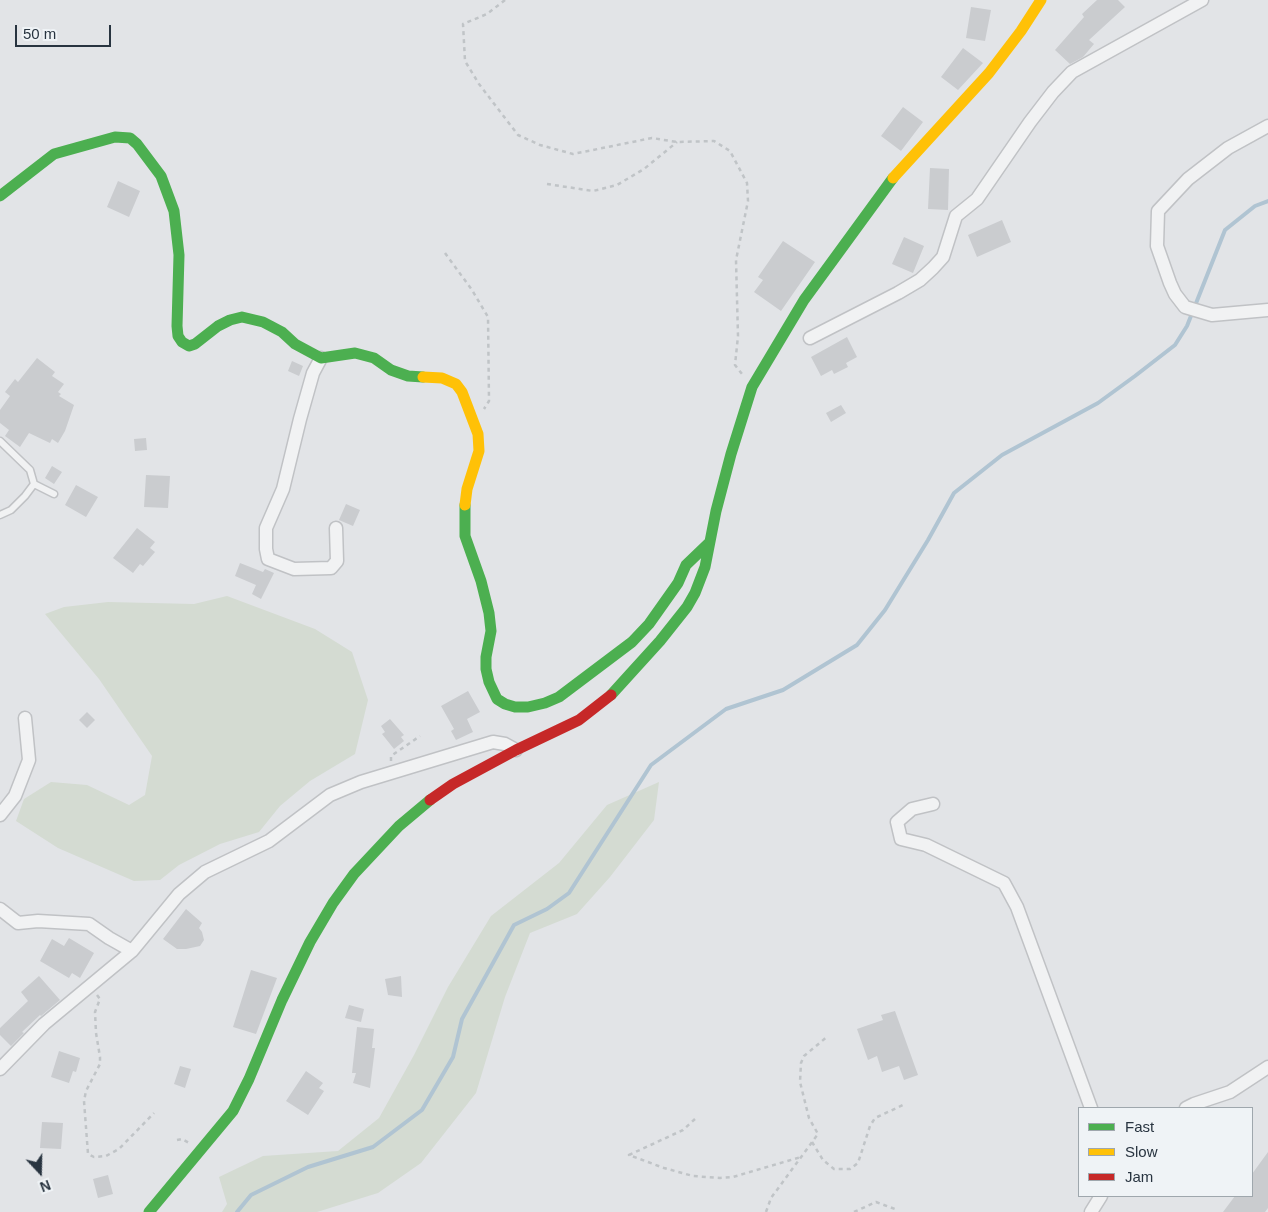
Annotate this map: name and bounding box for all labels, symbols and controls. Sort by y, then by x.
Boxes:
scale bar [18,15,114,47]
text: 50 m [23,25,56,42]
legend [1078,1107,1253,1197]
text: Fast [1125,1118,1154,1135]
text: Slow [1125,1143,1158,1160]
north arrow [15,1147,65,1197]
text: Jam [1125,1168,1153,1185]
text: N [38,1177,53,1195]

